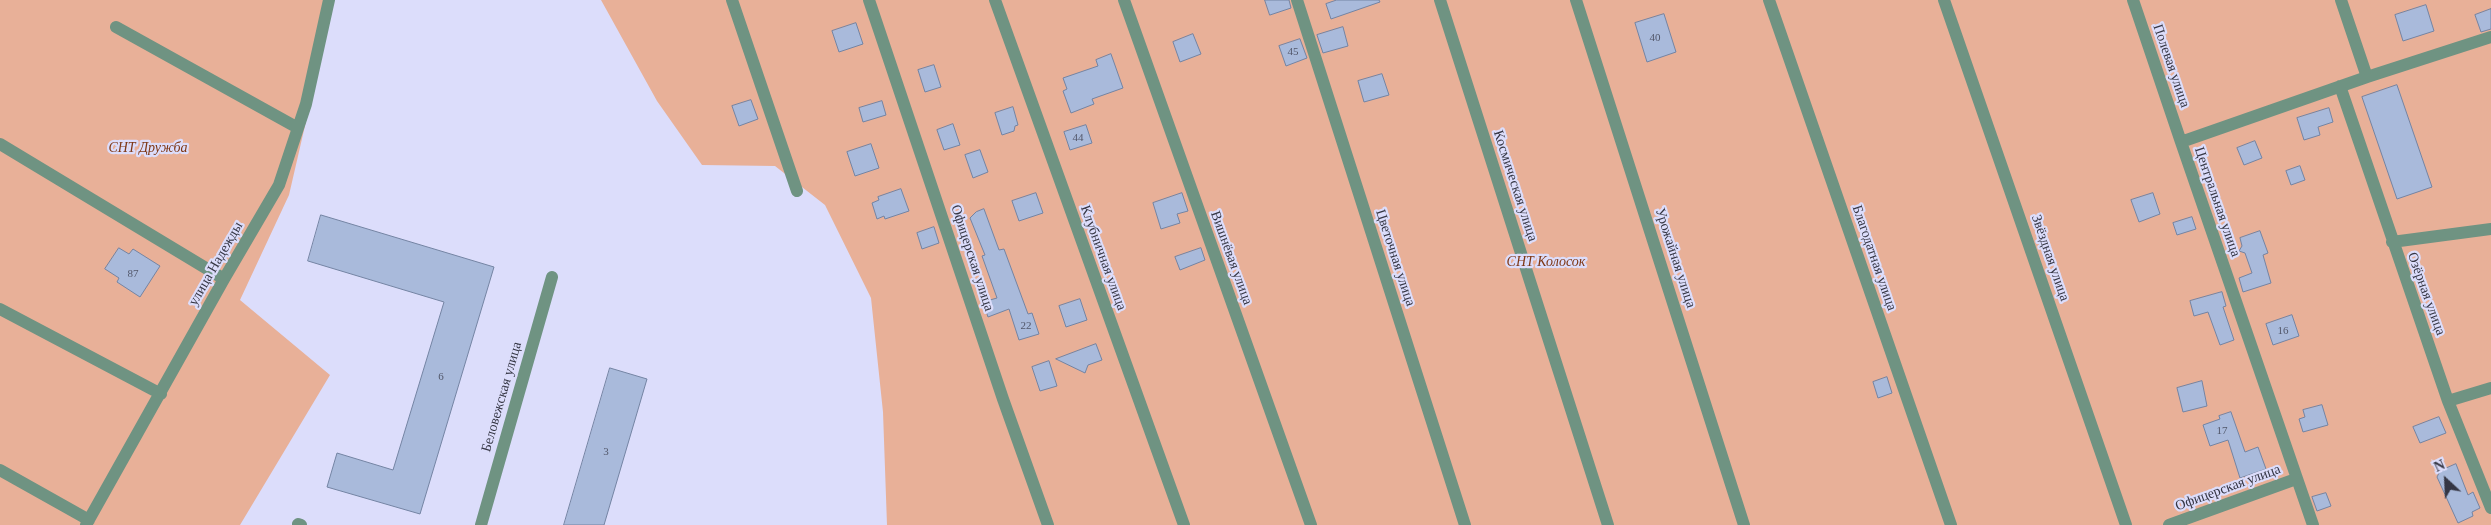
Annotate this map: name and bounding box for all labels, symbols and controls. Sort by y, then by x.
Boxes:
street label: Полевая улица [2149,22,2193,110]
house number: 40 [1650,31,1660,45]
house number: 45 [1288,45,1299,59]
street label: Космическая улица [1489,128,1541,244]
house number: 44 [1072,131,1084,145]
park label: СНТ Дружба [108,140,188,156]
street label: Центральная улица [2190,145,2244,259]
street label: Офицерская улица [947,203,997,313]
street label: Клубничная улица [1076,203,1130,313]
street label: Благодатная улица [1848,203,1900,313]
street label: Урожайная улица [1651,206,1699,310]
street label: Цветочная улица [1371,208,1419,308]
street label: Вишнёвая улица [1206,209,1256,307]
street label: Звёздная улица [2027,213,2073,303]
street label: улица Надежды [185,219,247,309]
street label: Озёрная улица [2403,250,2449,338]
park label: СНТ Колосок [1507,254,1585,270]
house number: 87 [128,267,138,281]
house number: 22 [1020,319,1032,333]
house number: 16 [2278,324,2288,338]
street label: Беловежская улица [478,340,526,454]
house number: 6 [438,370,444,384]
house number: 17 [2216,424,2228,438]
house number: 3 [603,445,609,459]
north arrow [2421,455,2471,505]
text: N [2432,457,2447,475]
street label: Офицерская улица [2173,461,2283,515]

